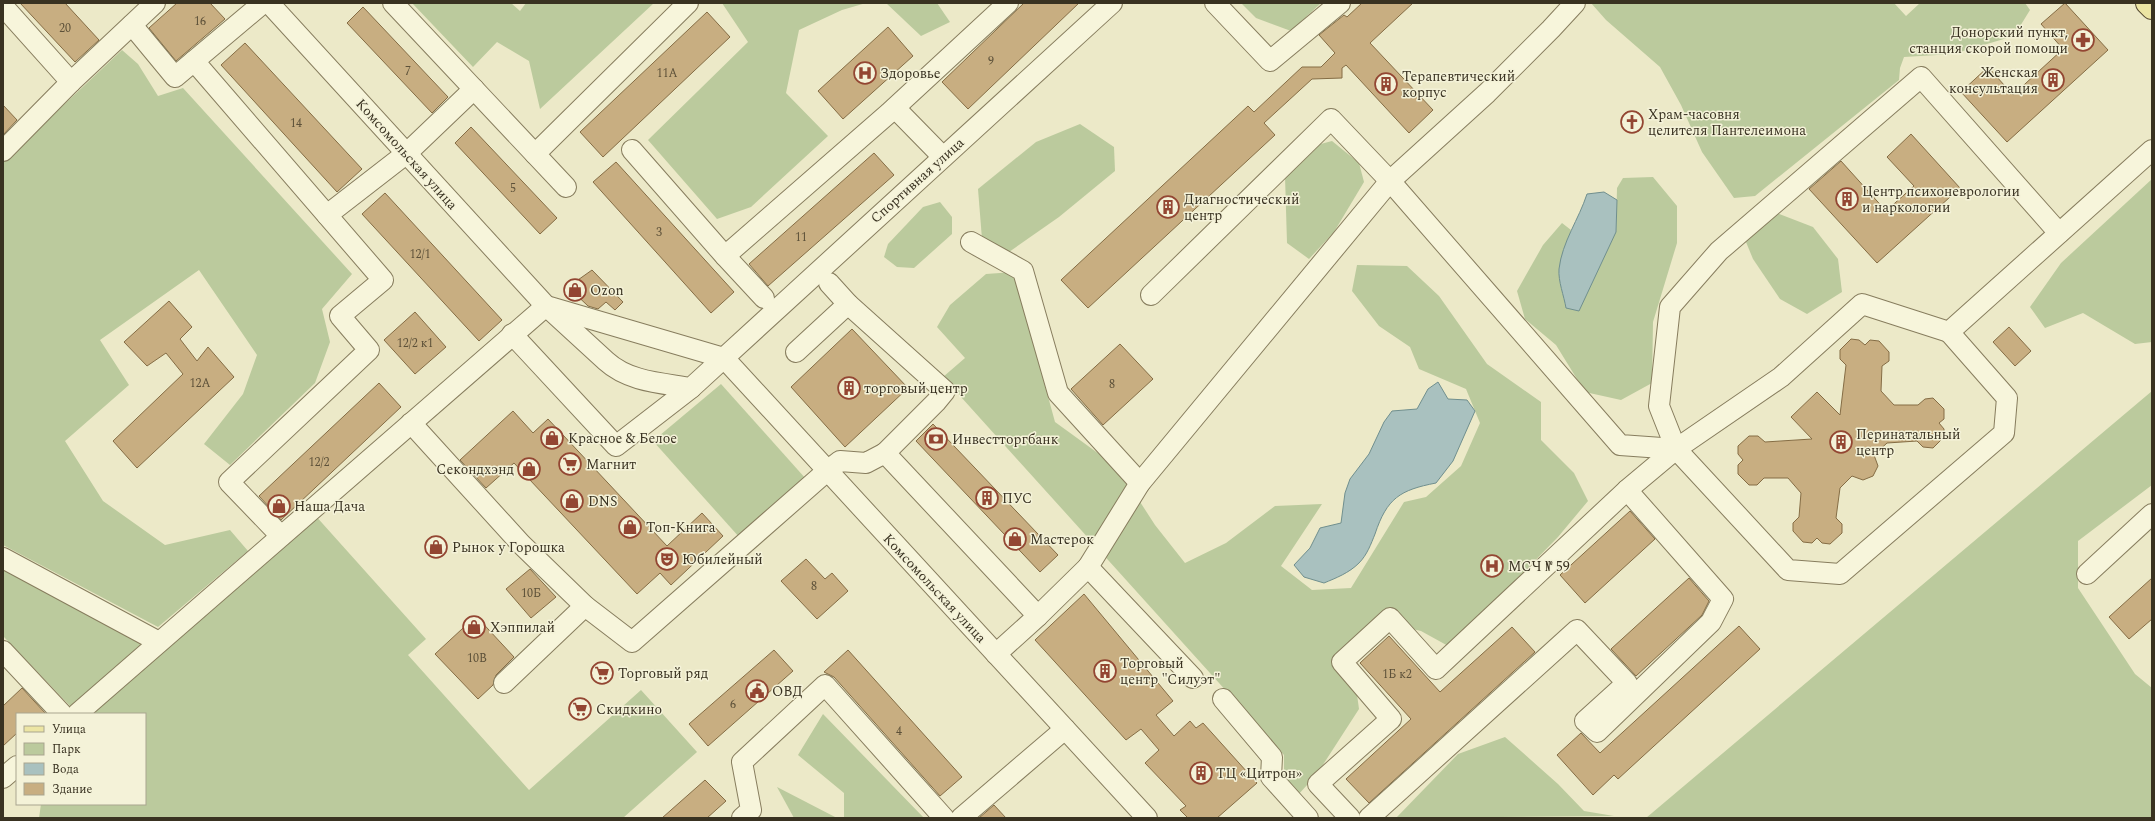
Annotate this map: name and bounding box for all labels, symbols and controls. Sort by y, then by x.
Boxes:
house number: 16 [194,12,206,31]
house number: 20 [59,19,71,38]
place label: Донорский пункт, станция скорой помощи [1909,22,2068,59]
pharmacy icon: Донорский пункт, станция скорой помощи [2070,27,2096,53]
house number: 9 [988,52,994,71]
hospital icon: Здоровье [852,60,878,86]
house number: 7 [405,62,411,81]
place label: Женская консультация [1949,62,2038,99]
place label: Здоровье [880,63,941,84]
house number: 11А [656,64,678,83]
place label: Терапевтический корпус [1402,66,1515,103]
building icon: Женская консультация [2040,67,2066,93]
building icon: Терапевтический корпус [1373,71,1399,97]
street label: Комсомольская улица [351,94,462,215]
place label: Храм-часовня целителя Пантелеимона [1648,104,1806,141]
church icon: Храм-часовня целителя Пантелеимона [1619,109,1645,135]
house number: 14 [290,114,302,133]
street label: Спортивная улица [866,132,969,228]
house number: 5 [510,179,516,198]
place label: Центр психоневрологии и наркологии [1862,181,2020,218]
building icon: Центр психоневрологии и наркологии [1834,186,1860,212]
place label: Диагностический центр [1184,189,1299,226]
building icon: Диагностический центр [1155,194,1181,220]
house number: 3 [656,223,662,242]
house number: 11 [795,228,807,247]
house number: 12/1 [409,245,431,264]
shop icon: Ozon [562,277,588,303]
place label: Ozon [590,280,624,301]
house number: 12/2 к1 [397,334,433,353]
house number: 12А [189,374,211,393]
building icon: торговый центр [836,375,862,401]
house number: 8 [1109,375,1115,394]
place label: торговый центр [864,378,968,399]
place label: Перинатальный центр [1856,424,1960,461]
shop icon: Красное & Белое [539,425,565,451]
bank icon: Инвестторгбанк [923,426,949,452]
place label: Красное & Белое [568,428,677,449]
place label: Инвестторгбанк [952,429,1059,450]
building icon: Перинатальный центр [1828,429,1854,455]
supermarket icon: Магнит [557,451,583,477]
house number: 12/2 [308,453,330,472]
place label: Магнит [586,454,636,475]
shop icon: Секондхэнд [516,456,542,482]
place label: Секондхэнд [436,459,514,480]
building icon: ПУС [974,485,1000,511]
shop icon: DNS [559,488,585,514]
place label: ПУС [1002,488,1032,509]
place label: DNS [588,491,617,512]
shop icon: Наша Дача [266,493,292,519]
place label: Наша Дача [294,496,365,517]
shop icon: Топ-Книга [617,514,643,540]
place label: Топ-Книга [646,517,716,538]
shop icon: Мастерок [1002,526,1028,552]
street label: Комсомольская улица [878,529,991,648]
place label: Мастерок [1030,529,1094,550]
shop icon: Рынок у Горошка [423,534,449,560]
place label: Рынок у Горошка [452,537,565,558]
theatre icon: Юбилейный [654,546,680,572]
place label: Юбилейный [682,549,763,570]
hospital icon: МСЧ № 59 [1479,553,1505,579]
place label: МСЧ № 59 [1508,556,1570,577]
house number: 8 [811,577,817,596]
house number: 10Б [521,584,541,603]
shop icon: Хэппилай [461,614,487,640]
place label: Хэппилай [490,617,555,638]
house number: 10В [467,649,487,668]
place label: Торговый центр "Силуэт" [1120,653,1220,690]
building icon: Торговый центр "Силуэт" [1092,658,1118,684]
supermarket icon: Торговый ряд [589,660,615,686]
place label: Торговый ряд [618,663,708,684]
house number: 1Б к2 [1382,665,1412,684]
public building icon: ОВД [744,678,770,704]
place label: ОВД [772,681,803,702]
house number: 6 [730,695,736,714]
supermarket icon: Скидкино [567,696,593,722]
place label: Скидкино [596,699,662,720]
legend [16,713,146,805]
text: Улица [52,720,86,739]
house number: 4 [896,722,902,741]
text: Парк [52,740,81,759]
text: Вода [52,760,79,779]
building icon: ТЦ «Цитрон» [1188,760,1214,786]
place label: ТЦ «Цитрон» [1216,763,1302,784]
text: Здание [52,780,92,799]

